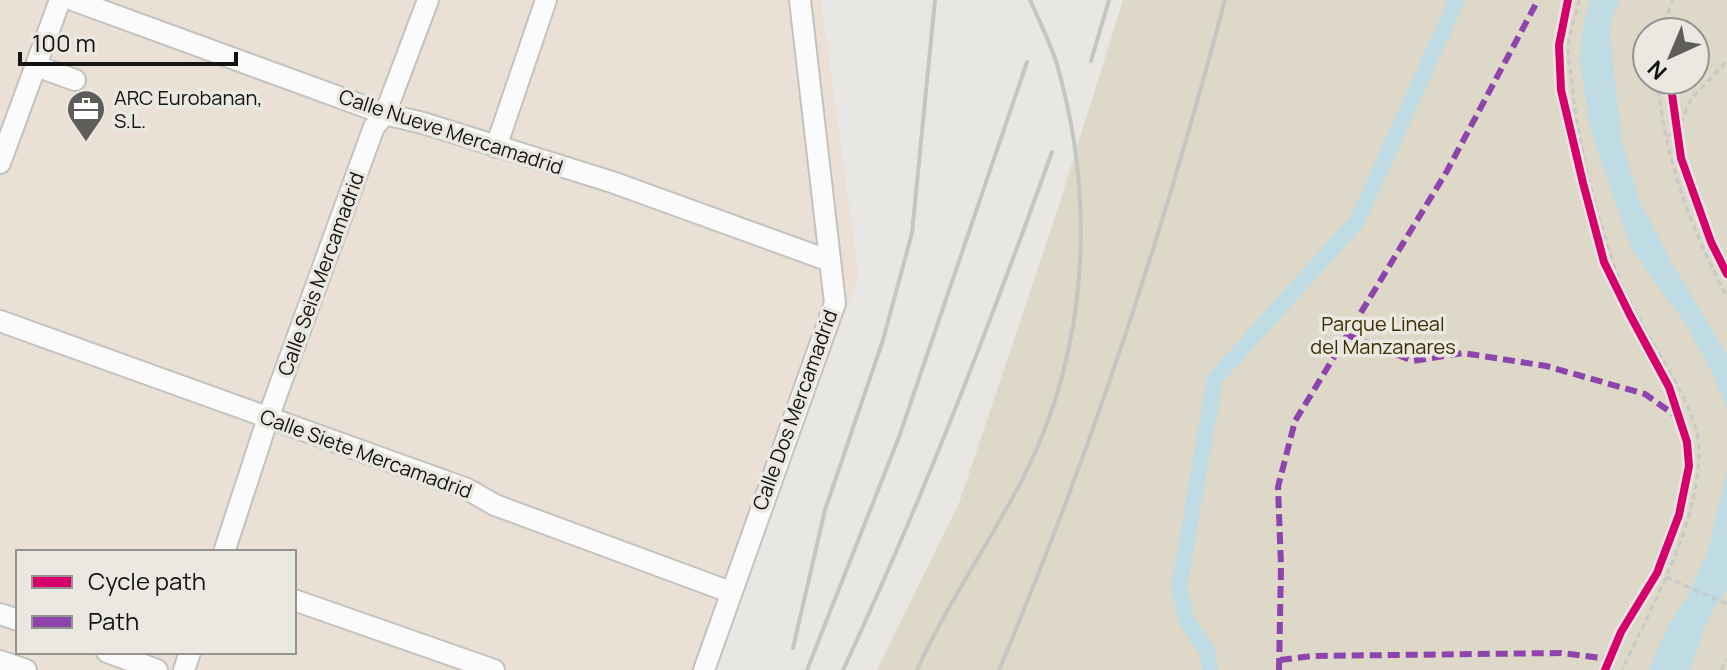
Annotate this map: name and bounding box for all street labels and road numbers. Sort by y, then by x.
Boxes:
street label: Calle Nueve Mercamadrid [336,83,567,181]
street label: Calle Seis Mercamadrid [271,168,370,379]
street label: Calle Dos Mercamadrid [746,306,843,514]
street label: Calle Siete Mercamadrid [256,403,476,504]

